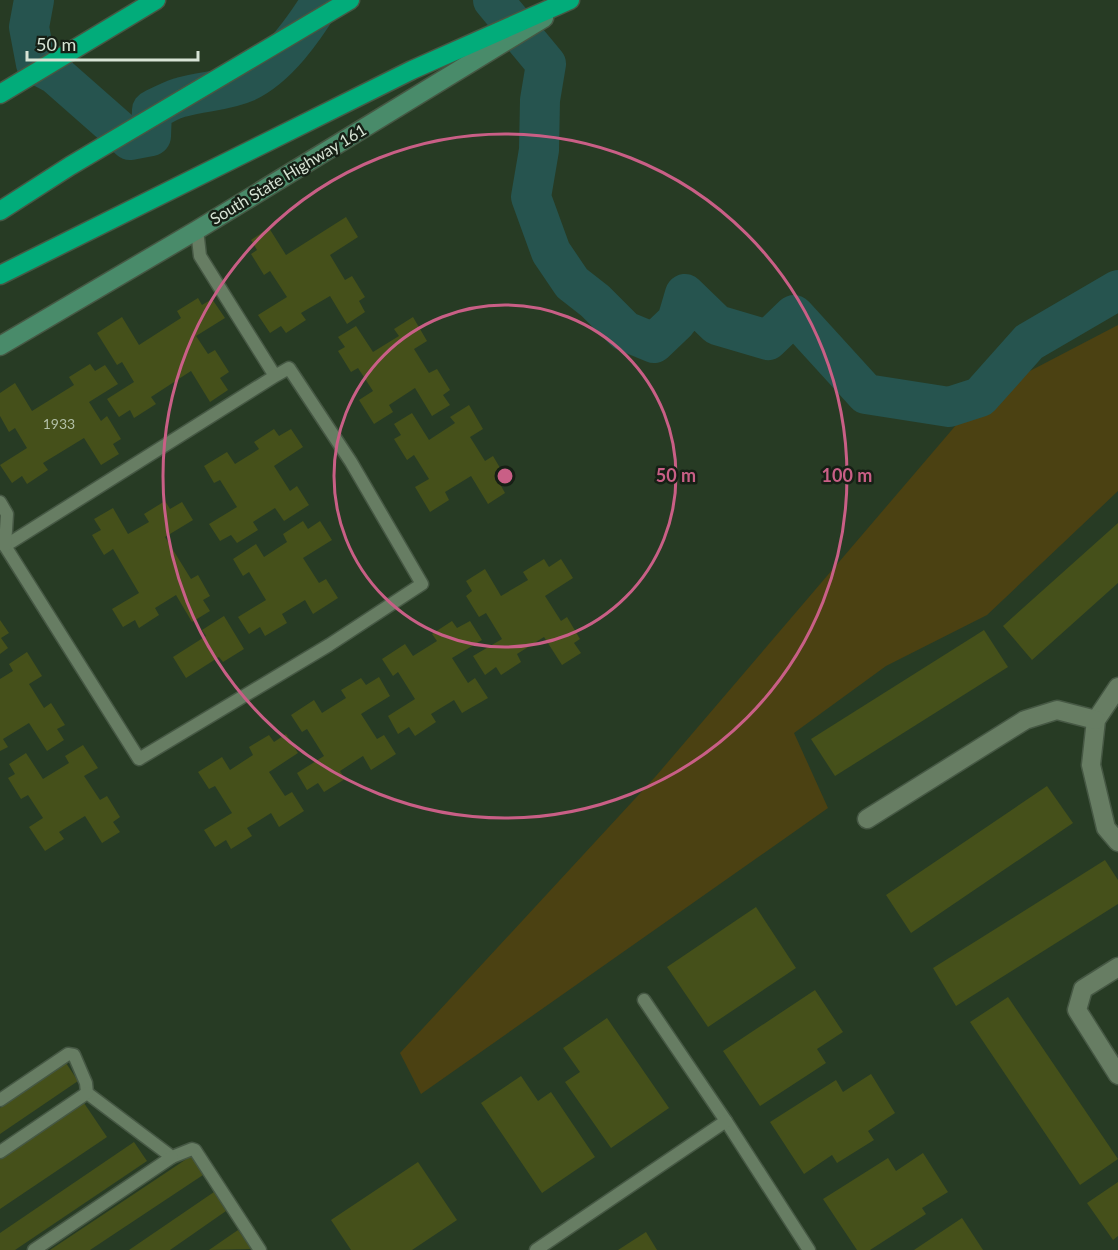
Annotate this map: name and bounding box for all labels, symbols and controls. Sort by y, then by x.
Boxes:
scale bar [27,24,198,62]
text: 50 m [36,33,76,55]
street label: South State Highway 161 [206,119,369,228]
house number: 1933 [43,415,75,432]
text: 50 m [656,464,696,486]
text: 100 m [822,464,872,486]
centre of rings [495,466,515,486]

